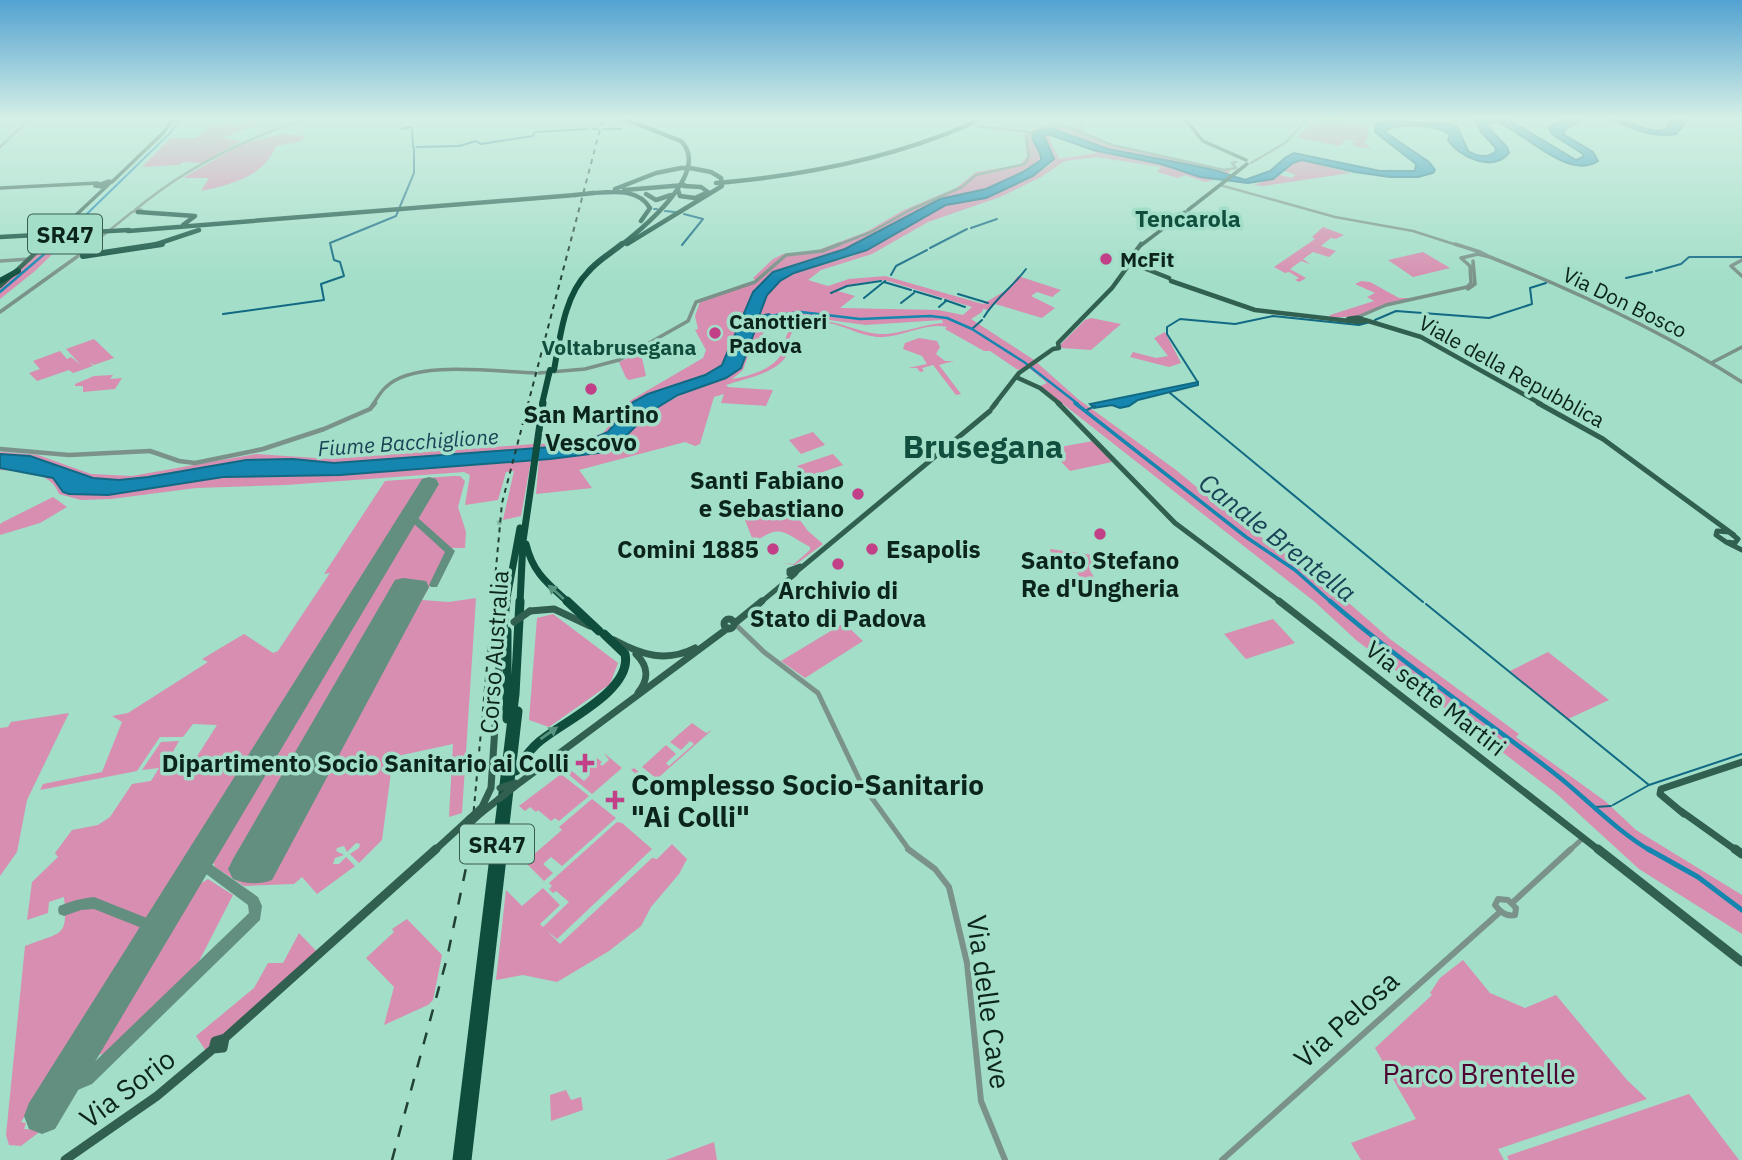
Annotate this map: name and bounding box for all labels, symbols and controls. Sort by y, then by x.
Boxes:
district label: Tencarola [1135,203,1241,233]
road number: SR47 [28,215,102,254]
place label: McFit [1120,245,1174,273]
marker: McFit [1098,251,1114,267]
street label: Via Don Bosco [1558,260,1692,344]
place label: Canottieri Padova [729,307,827,359]
street label: Viale della Repubblica [1414,308,1610,434]
marker: Canottieri Padova [707,325,723,341]
district label: Voltabrusegana [541,333,697,361]
marker: San Martino Vescovo [583,381,599,397]
place label: San Martino Vescovo [523,398,659,458]
water label: Fiume Bacchiglione [317,422,500,462]
district label: Brusegana [903,425,1063,467]
place label: Santi Fabiano e Sebastiano [690,464,844,524]
water label: Canale Brentella [1192,465,1364,609]
marker: Santi Fabiano e Sebastiano [850,486,866,502]
marker: Santo Stefano Re d'Ungheria [1092,526,1108,542]
place label: Comini 1885 [617,533,759,565]
place label: Esapolis [886,533,981,565]
marker: Comini 1885 [765,541,781,557]
marker: Esapolis [864,541,880,557]
place label: Santo Stefano Re d'Ungheria [1021,544,1179,604]
marker: Archivio di Stato di Padova [830,556,846,572]
street label: Corso Australia [472,569,516,735]
place label: Archivio di Stato di Padova [750,574,926,634]
one-way arrow [548,585,565,600]
street label: Via sette Martiri [1359,633,1513,763]
one-way arrow [539,727,558,740]
place label: Dipartimento Socio Sanitario ai Colli [162,747,569,779]
marker: Dipartimento Socio Sanitario ai Colli [575,753,595,773]
place label: Complesso Socio-Sanitario "Ai Colli" [631,766,984,835]
marker: Complesso Socio-Sanitario "Ai Colli" [605,790,625,810]
road number: SR47 [460,824,534,864]
street label: Via delle Cave [958,913,1020,1091]
street label: Via Pelosa [1286,962,1406,1076]
street label: Via Sorio [72,1040,182,1136]
park label: Parco Brentelle [1382,1055,1576,1092]

